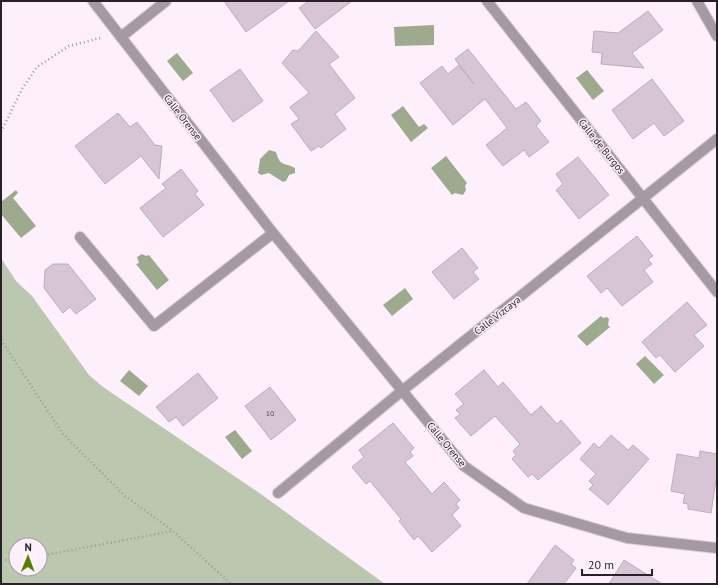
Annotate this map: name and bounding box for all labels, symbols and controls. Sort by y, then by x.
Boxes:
street label: Calle Orense [161,92,204,143]
street label: Calle de Burgos [576,116,628,176]
street label: Calle Vizcaya [471,293,523,338]
house number: 10 [266,408,275,418]
street label: Calle Orense [424,419,469,469]
north arrow [8,537,48,577]
text: N [24,540,32,554]
scale bar [582,551,652,577]
text: 20 m [588,557,614,572]

